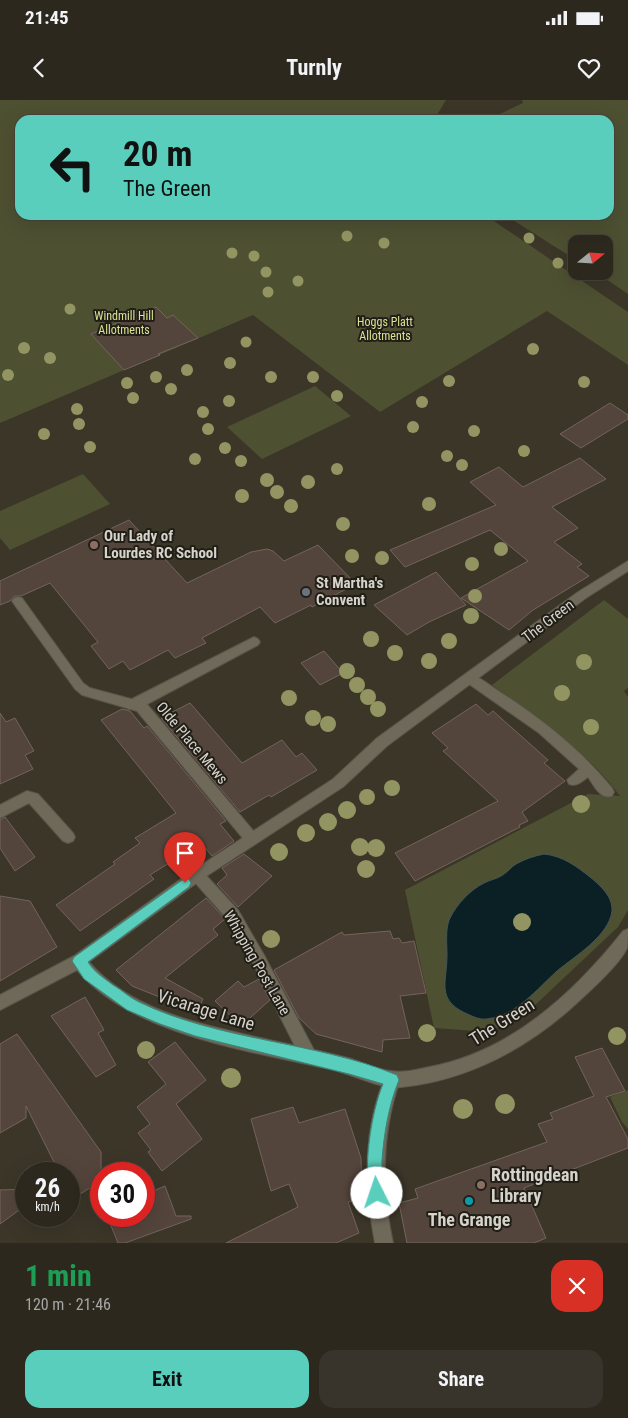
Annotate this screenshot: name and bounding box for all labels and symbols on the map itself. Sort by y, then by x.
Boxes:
north arrow [568,235,612,280]
park label: Windmill Hill Allotments [94,309,154,337]
park label: Hoggs Platt Allotments [357,315,413,343]
place label: Our Lady of Lourdes RC School [104,527,217,562]
marker: Our Lady of Lourdes RC School [88,539,100,551]
place label: St Martha's Convent [316,574,384,609]
marker: St Martha's Convent [300,586,312,598]
street label: The Green [519,596,577,646]
street label: Olde Place Mews [152,698,232,788]
pin [164,832,206,883]
street label: Whipping Post Lane [220,908,294,1018]
street label: Vicarage Lane [155,985,257,1034]
street label: The Green [466,994,538,1050]
speed limit sign: 30 [90,1162,155,1227]
place label: Rottingdean Library [491,1164,578,1206]
position arrow [350,1166,402,1218]
marker: Rottingdean Library [475,1179,487,1191]
marker: The Grange [463,1195,475,1207]
place label: The Grange [428,1209,511,1230]

